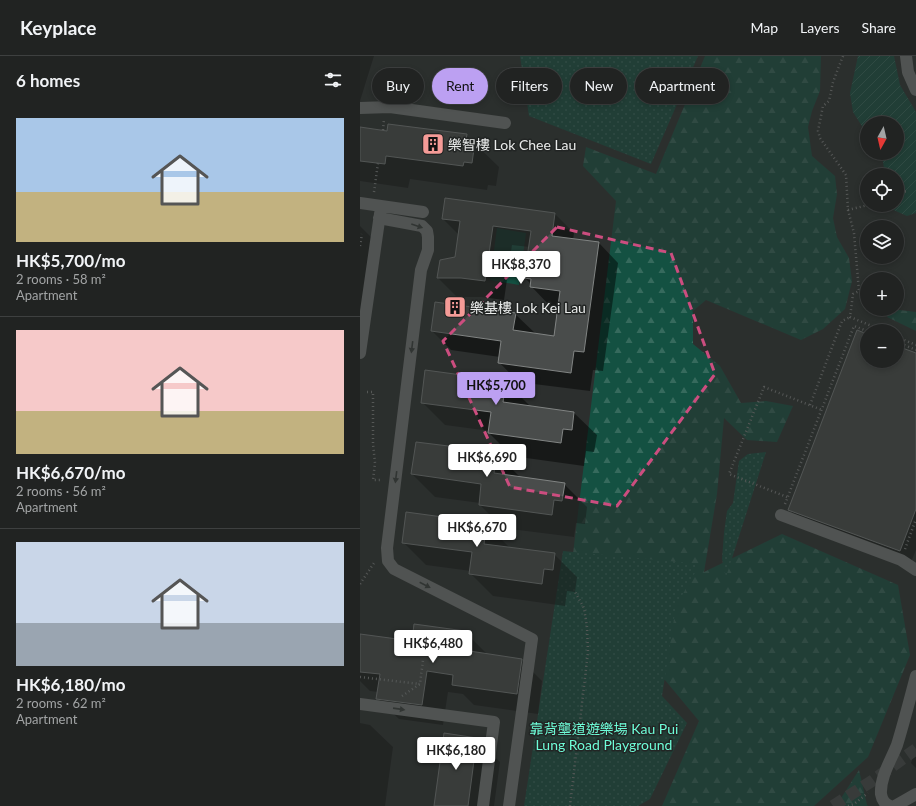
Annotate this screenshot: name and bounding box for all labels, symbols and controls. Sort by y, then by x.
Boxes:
text: Keyplace [20,16,97,39]
text: Map [750,19,778,36]
text: Layers [800,19,840,36]
text: Share [862,19,896,36]
chip: Buy [372,68,424,104]
chip: Rent [432,68,488,104]
chip: Filters [496,68,562,104]
chip: New [570,68,627,104]
chip: Apartment [635,68,729,104]
icon: filters [322,69,344,91]
text: 6 homes [16,70,80,91]
north arrow [860,116,904,160]
map controls [860,116,904,368]
building icon: 樂智樓 Lok Chee Lau [420,131,446,157]
place label: 樂智樓 Lok Chee Lau [448,136,576,153]
icon: home [144,144,216,216]
button: locate [860,168,904,212]
button: layers [860,220,904,264]
one-way arrow [411,222,423,229]
text: HK$5,700/mo [16,250,125,271]
pin: HK$8,370 [480,251,562,285]
text: HK$8,370 [491,256,551,272]
text: 2 rooms · 58 m² [16,271,106,287]
button: + [860,272,904,316]
text: Apartment [16,287,77,303]
building icon: 樂基樓 Lok Kei Lau [442,294,468,320]
place label: 樂基樓 Lok Kei Lau [470,299,586,316]
button: − [860,324,904,368]
one-way arrow [408,341,415,354]
icon: home [144,356,216,428]
pin: HK$5,700 [455,372,537,406]
text: HK$5,700 [466,377,526,393]
pin: HK$6,690 [446,444,528,478]
text: HK$6,690 [457,449,517,465]
text: HK$6,670/mo [16,462,125,483]
one-way arrow [393,470,399,483]
text: 2 rooms · 56 m² [16,483,106,499]
text: Apartment [16,499,77,515]
pin: HK$6,670 [436,514,518,548]
text: HK$6,670 [447,519,507,535]
icon: home [144,568,216,640]
one-way arrow [419,582,431,588]
pin: HK$6,480 [392,630,474,664]
text: HK$6,480 [403,635,463,651]
text: HK$6,180/mo [16,674,125,695]
text: 2 rooms · 62 m² [16,695,106,711]
one-way arrow [393,706,405,712]
text: Apartment [16,711,77,727]
park label: 靠背壟道遊樂場 Kau Pui Lung Road Playground [530,720,678,753]
pin: HK$6,180 [415,737,497,771]
text: HK$6,180 [426,742,486,758]

